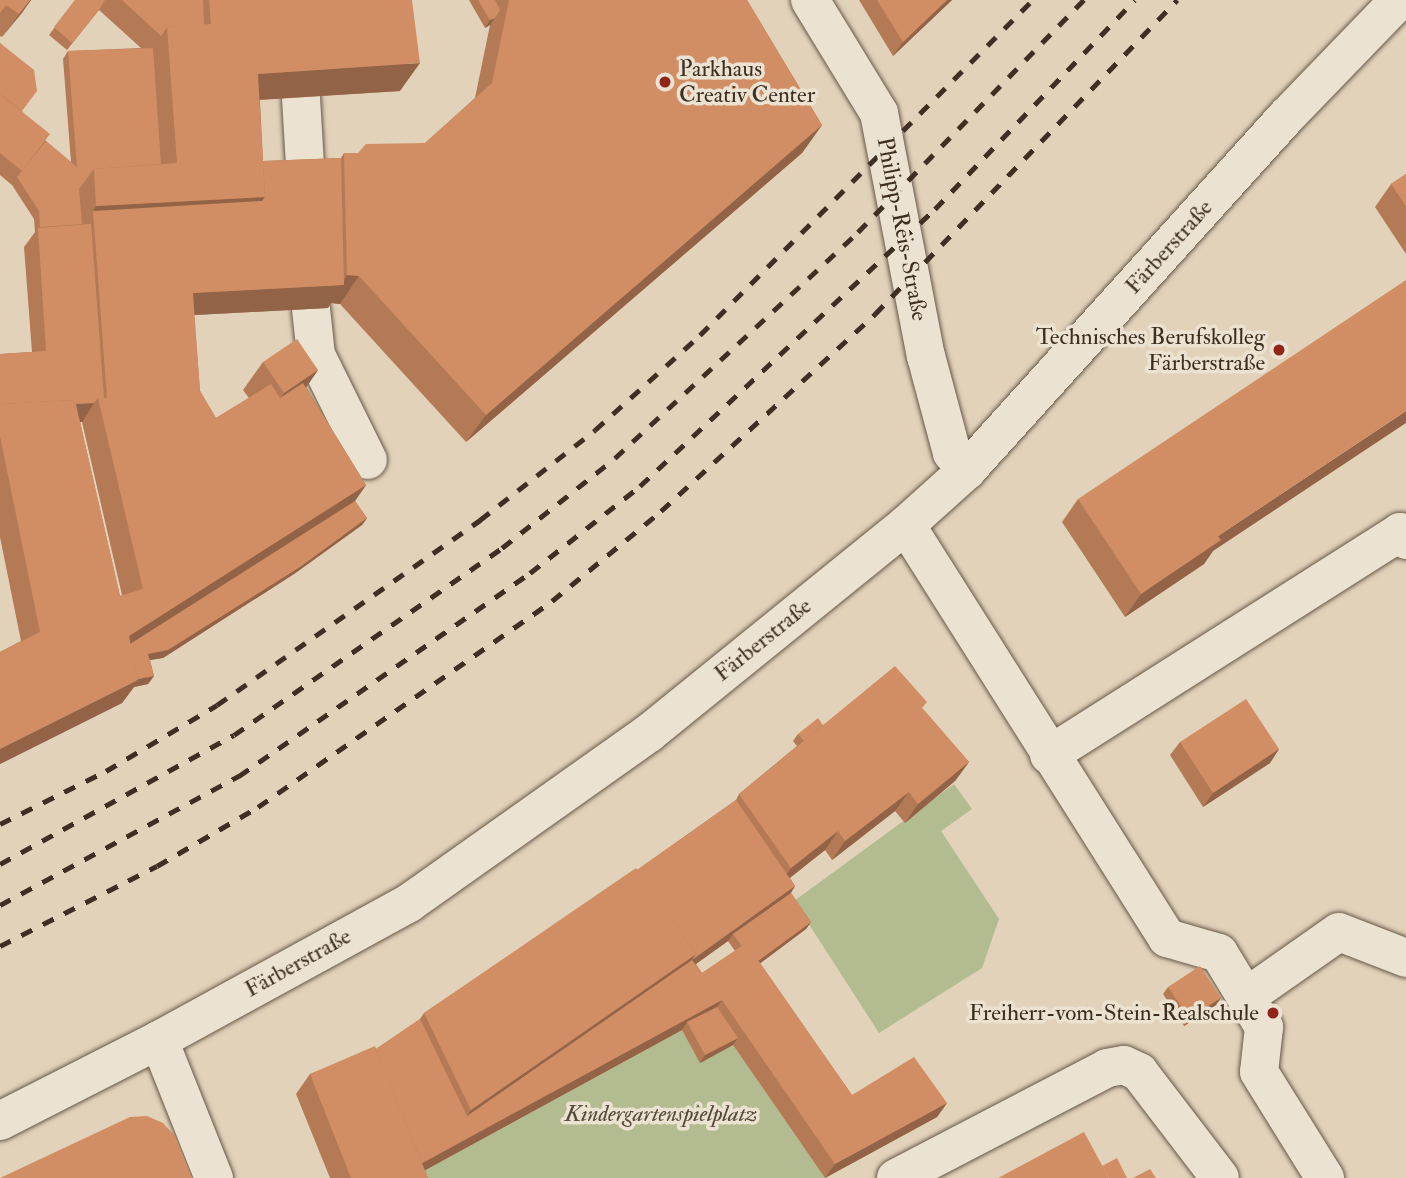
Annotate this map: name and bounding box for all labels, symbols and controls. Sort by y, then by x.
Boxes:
place label: Parkhaus Creativ Center [679,55,815,109]
marker: Parkhaus Creativ Center [657,74,673,90]
street label: Philipp-Reis-Straße [871,135,933,323]
street label: Färberstraße [1120,194,1218,300]
place label: Technisches Berufskolleg Färberstraße [1036,323,1265,377]
marker: Technisches Berufskolleg Färberstraße [1271,342,1287,358]
street label: Färberstraße [709,592,817,688]
street label: Färberstraße [240,923,356,1003]
place label: Freiherr-vom-Stein-Realschule [969,999,1259,1027]
marker: Freiherr-vom-Stein-Realschule [1265,1005,1281,1021]
park label: Kindergartenspielplatz [565,1100,757,1128]

